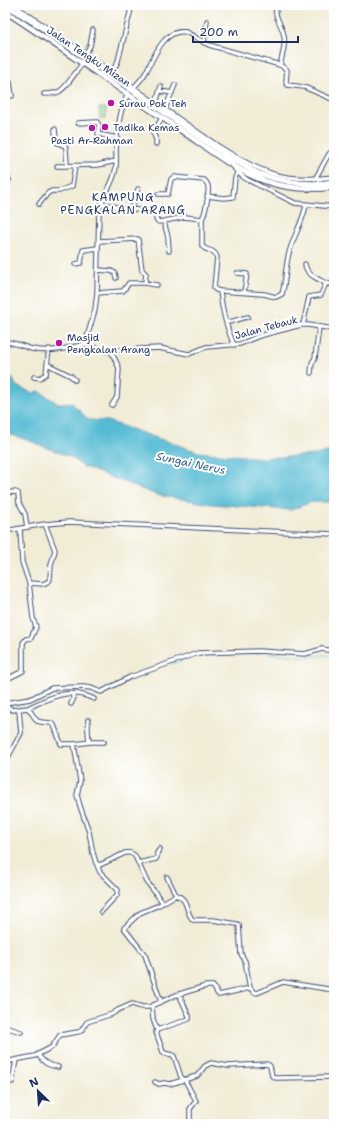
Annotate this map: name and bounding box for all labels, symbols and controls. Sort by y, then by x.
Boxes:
scale bar [193,18,298,44]
street label: Jalan Tengku Mizan [44,24,133,89]
text: 200 m [199,24,238,40]
place label: Surau Pok Teh [119,97,187,110]
marker: Surau Pok Teh [106,98,116,108]
place label: Tadika Kemas [113,121,180,134]
marker: Tadika Kemas [100,122,110,132]
marker: Pasti Ar-Rahman [87,123,97,133]
place label: Pasti Ar-Rahman [51,134,133,147]
district label: KAMPUNG PENGKALAN ARANG [60,190,186,218]
street label: Jalan Tebauk [233,313,299,342]
place label: Masjid Pengkalan Arang [67,331,150,356]
marker: Masjid Pengkalan Arang [54,338,64,348]
water label: Sungai Nerus [155,449,227,478]
north arrow [18,1071,58,1111]
text: N [27,1074,41,1091]

